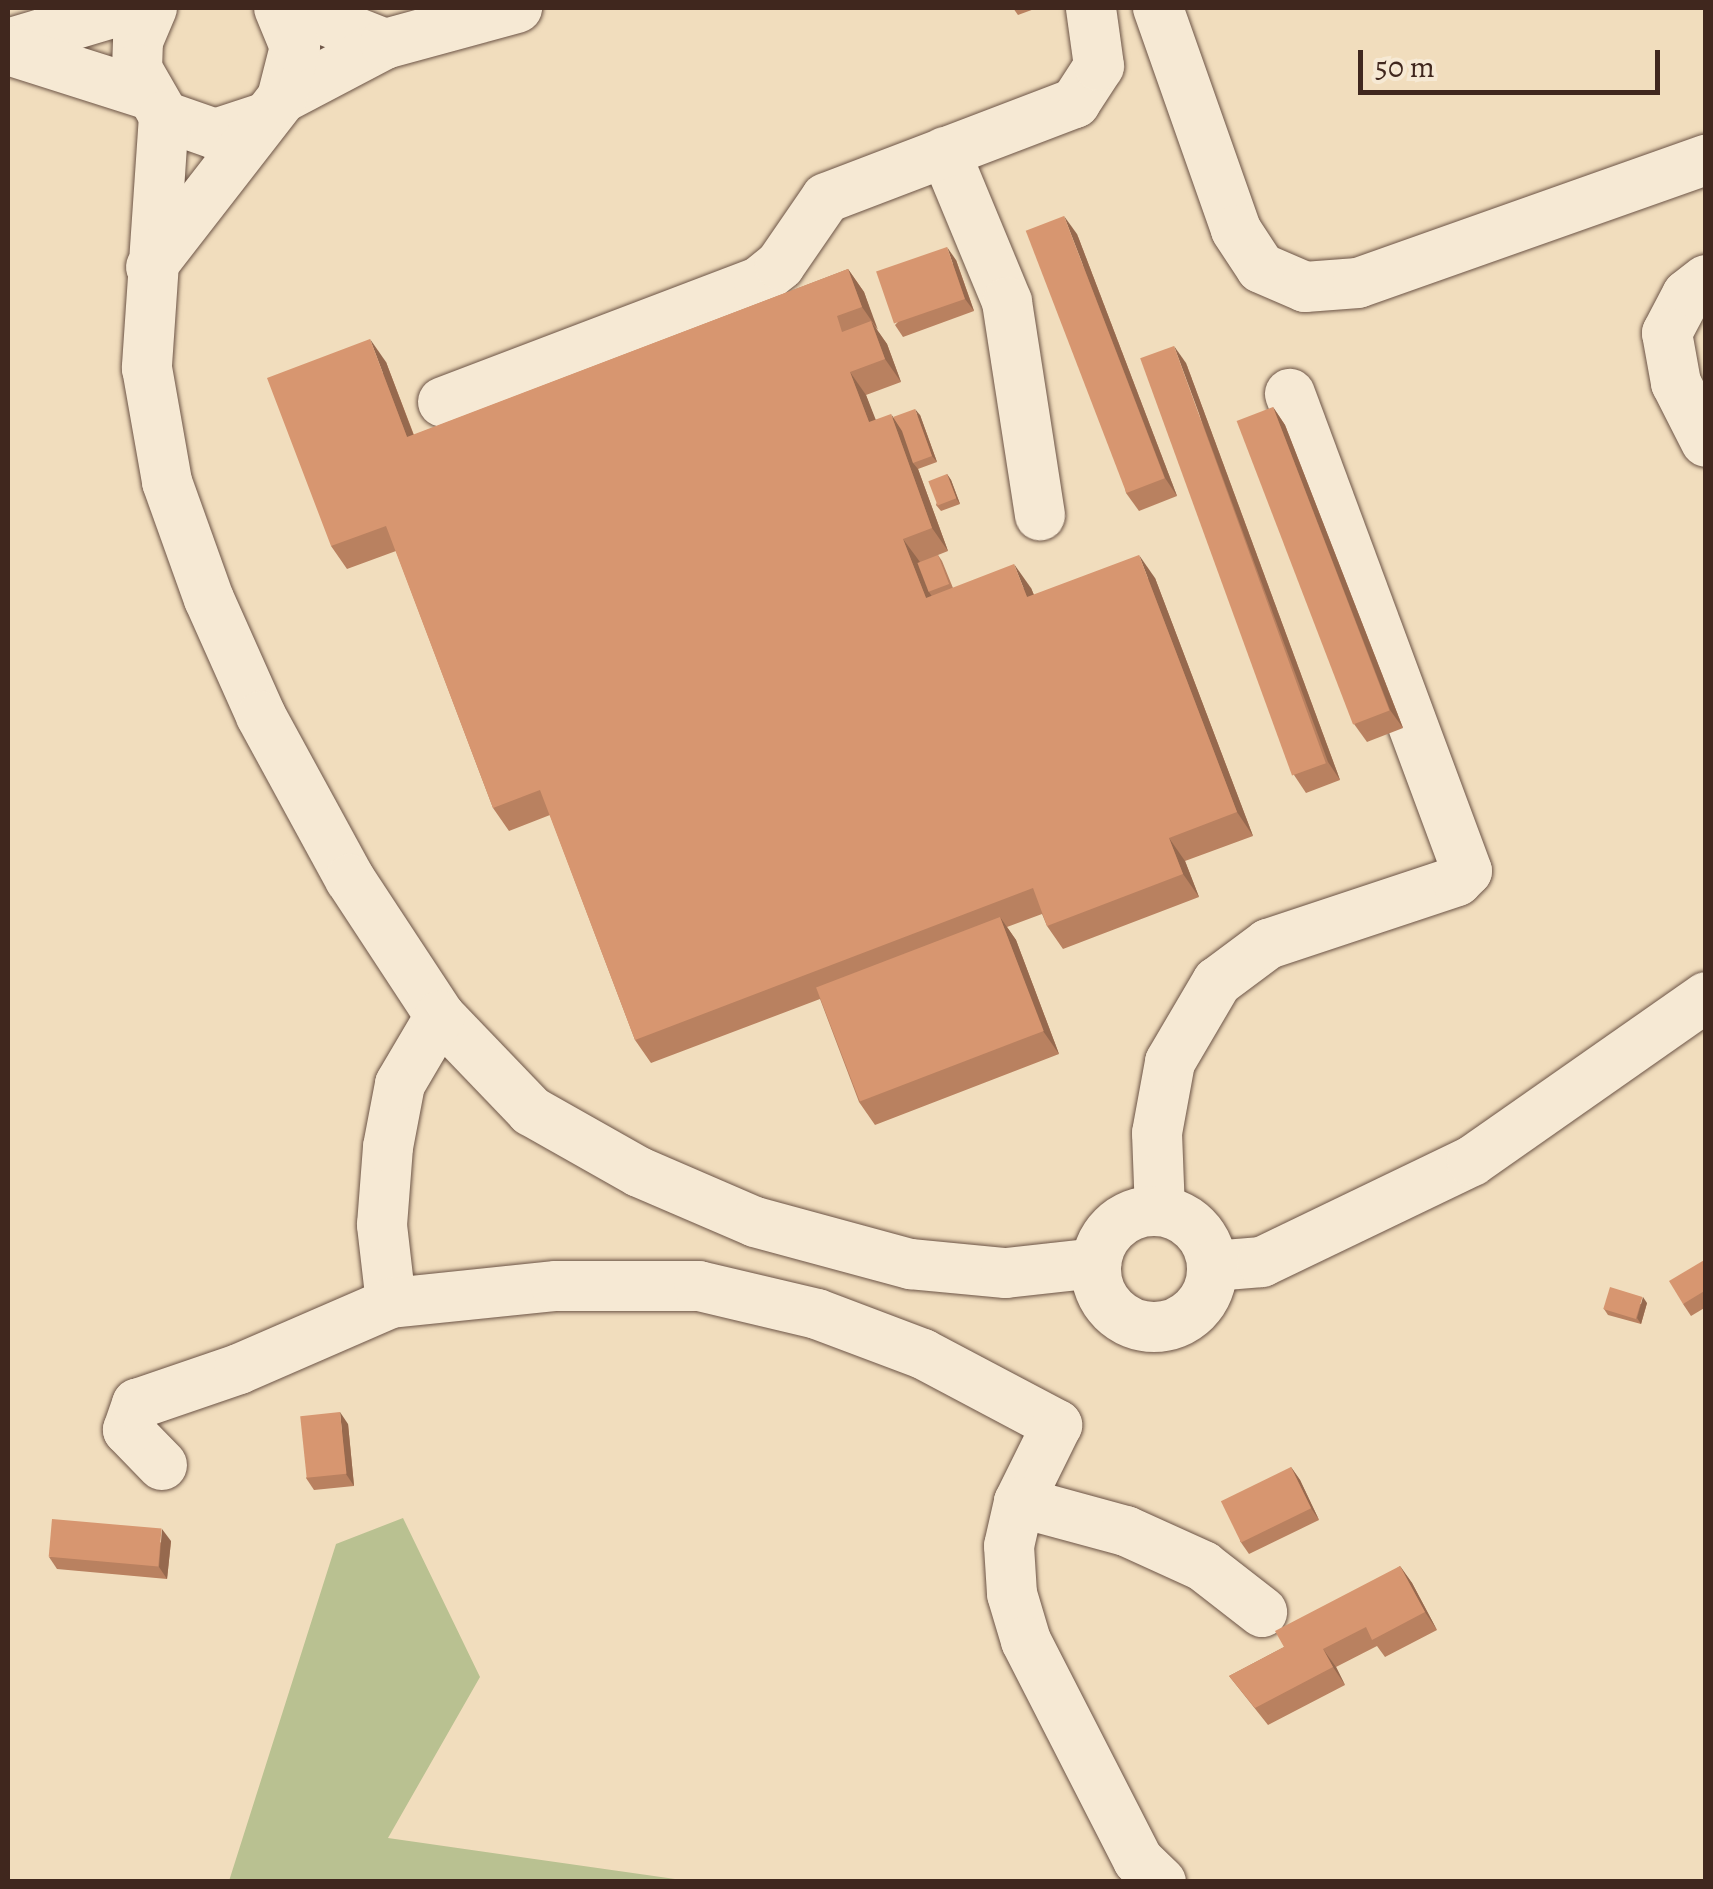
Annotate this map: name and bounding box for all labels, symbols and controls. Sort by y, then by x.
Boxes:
scale bar [1363,30,1666,92]
text: 50 m [1375,47,1435,87]

